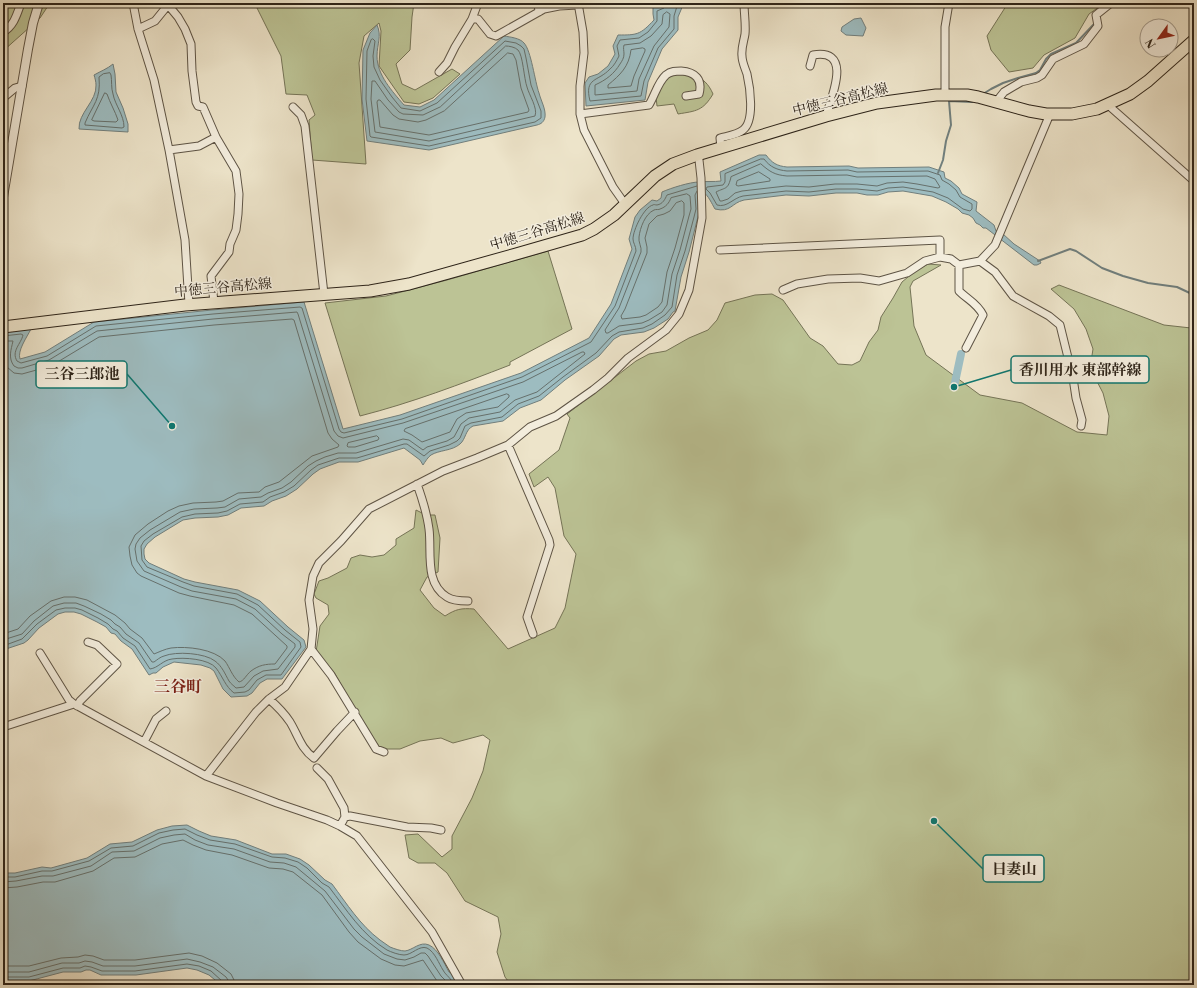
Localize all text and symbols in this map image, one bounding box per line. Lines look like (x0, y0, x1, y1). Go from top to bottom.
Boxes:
north arrow (1139, 18, 1179, 58)
text: N (1143, 35, 1160, 50)
street label: 中徳三谷高松線 (791, 79, 890, 121)
street label: 中徳三谷高松線 (488, 209, 587, 255)
street label: 中徳三谷高松線 (173, 275, 273, 301)
callout: 香川用水 東部幹線 (1011, 356, 1149, 383)
callout: 三谷三郎池 (36, 361, 127, 388)
text: 香川用水 東部幹線 (1019, 361, 1141, 380)
text: 三谷三郎池 (44, 365, 120, 384)
district label: 三谷町 (154, 677, 202, 697)
callout: 日妻山 (983, 855, 1044, 882)
text: 日妻山 (991, 860, 1037, 879)

